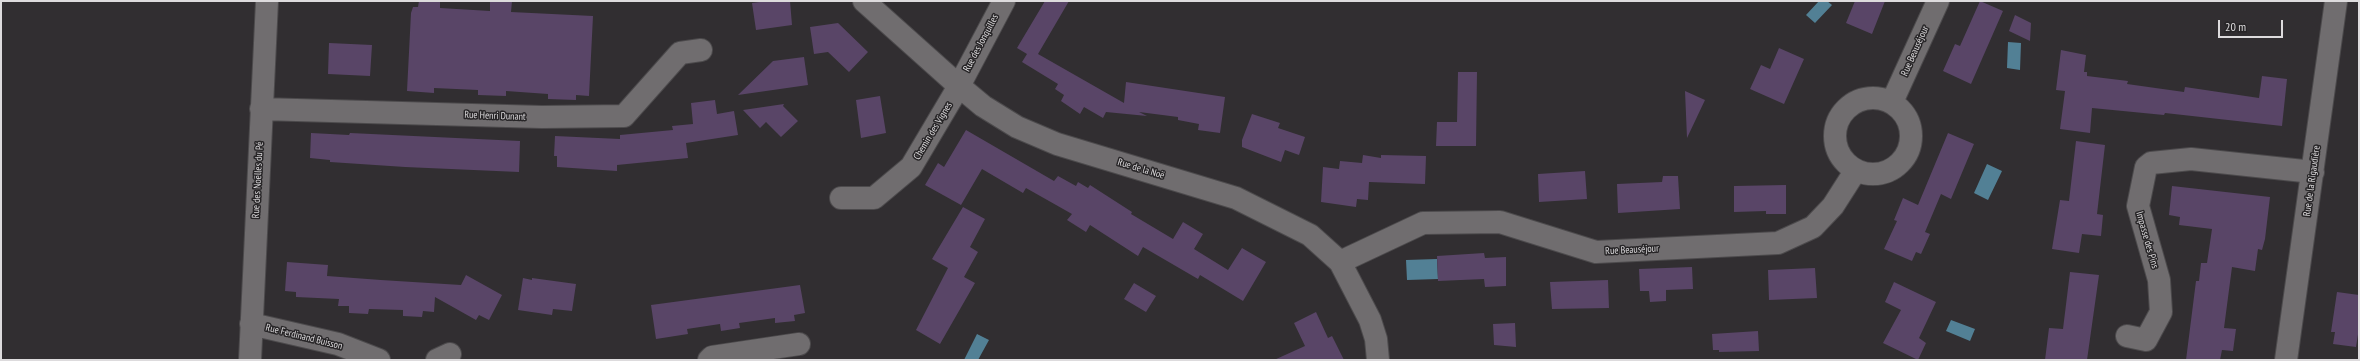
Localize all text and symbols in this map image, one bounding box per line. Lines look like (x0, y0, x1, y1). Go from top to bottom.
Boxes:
street label: Rue des Jonquilles (961, 12, 1001, 74)
scale bar (2220, 12, 2285, 38)
text: 20 m (2225, 19, 2246, 34)
street label: Rue Beauséjour (1899, 24, 1931, 78)
street label: Chemin des Vignes (911, 100, 955, 162)
street label: Rue Henri Dunant (464, 109, 526, 123)
street label: Rue des Noëlles du Pé (250, 141, 266, 219)
street label: Rue de la Rigaudière (2301, 145, 2323, 217)
street label: Rue de la Noë (1116, 156, 1166, 182)
street label: Impasse des Pins (2133, 210, 2161, 270)
street label: Rue Beauséjour (1605, 243, 1659, 257)
street label: Rue Ferdinand Buisson (264, 322, 344, 352)

